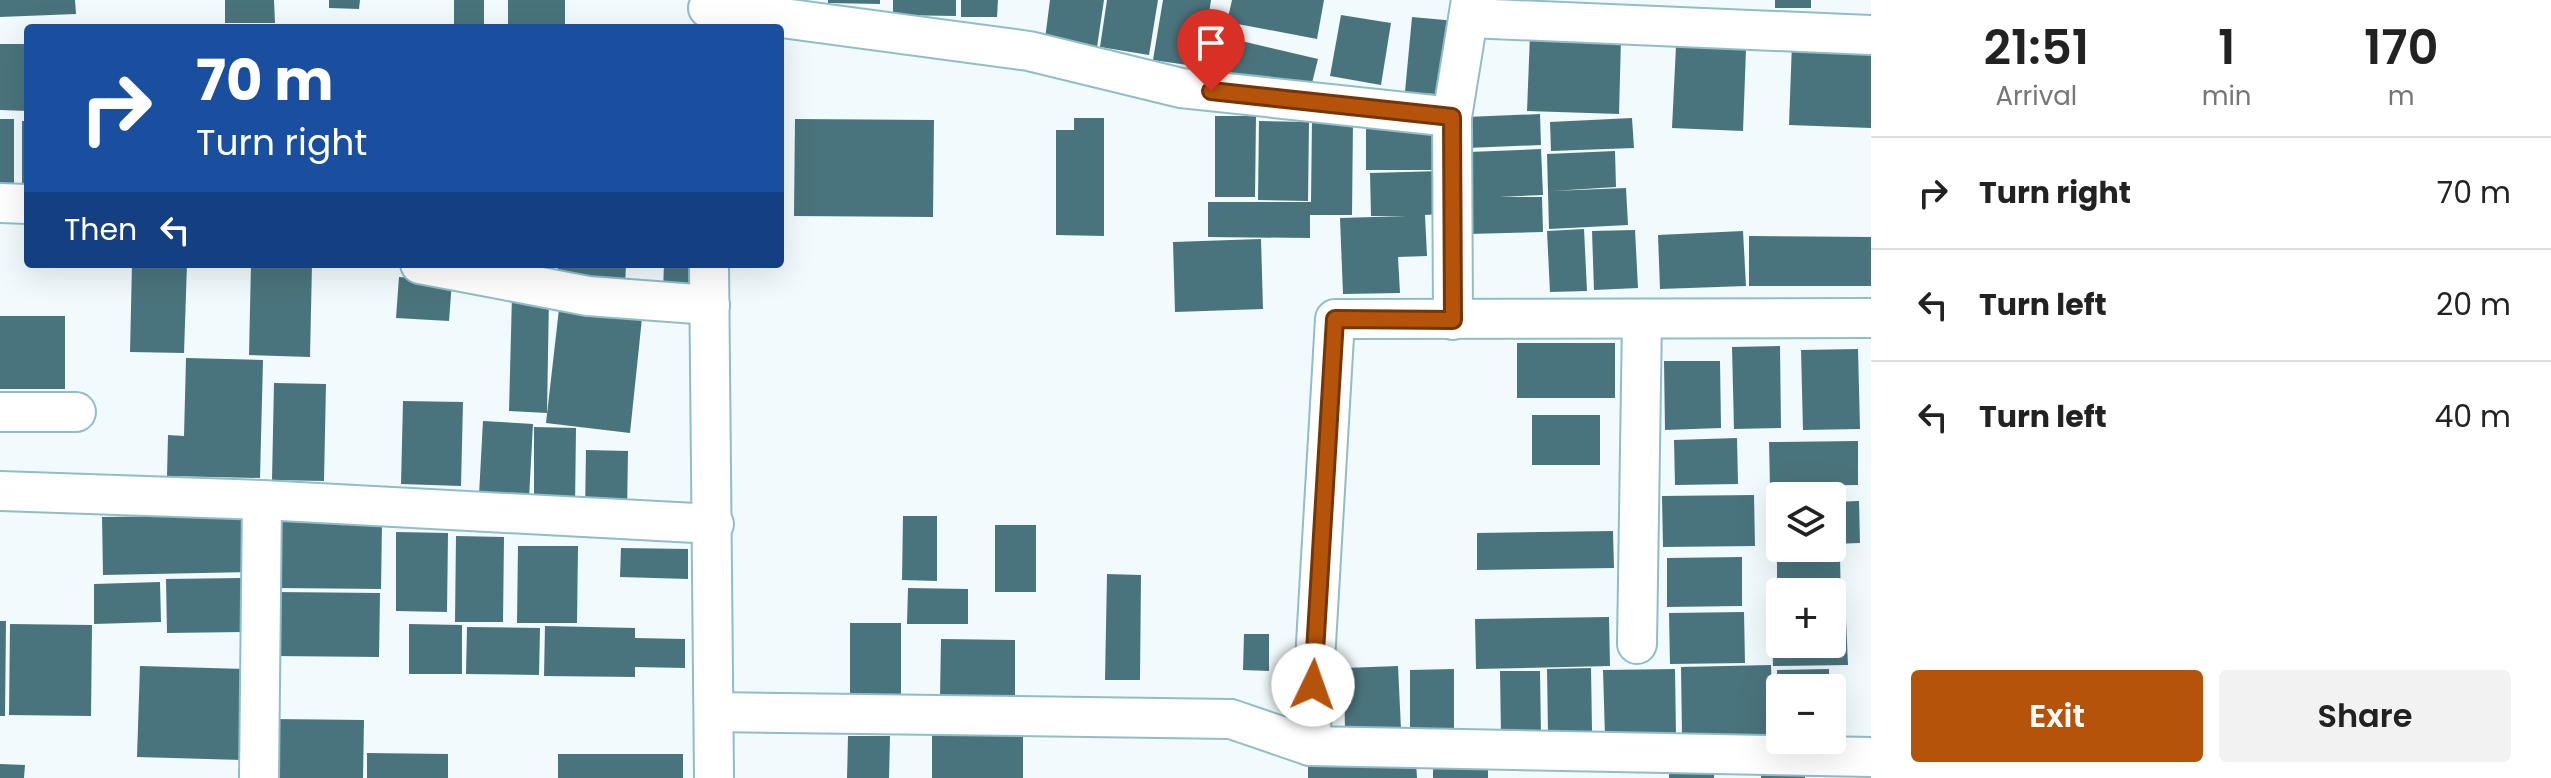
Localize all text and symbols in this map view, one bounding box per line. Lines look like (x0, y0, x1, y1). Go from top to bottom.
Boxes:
pin (1177, 9, 1245, 91)
text: 21:51 (1983, 14, 2089, 81)
text: 1 (2218, 14, 2235, 81)
text: 170 (2364, 14, 2439, 81)
icon: arrive (1189, 21, 1233, 65)
text: 70 m (196, 41, 334, 120)
icon: right (64, 56, 168, 160)
text: Arrival (1995, 78, 2077, 114)
text: min (2202, 78, 2251, 114)
text: m (2388, 78, 2415, 114)
text: Turn right (196, 117, 367, 168)
icon: right (1911, 171, 1955, 215)
text: Turn right (1979, 171, 2131, 214)
text: 70 m (2437, 171, 2511, 214)
text: Then (64, 208, 137, 251)
icon: left (153, 208, 197, 252)
icon: left (1911, 283, 1955, 327)
text: Turn left (1979, 283, 2107, 326)
text: 20 m (2436, 283, 2511, 326)
icon: left (1911, 395, 1955, 439)
text: Turn left (1979, 395, 2107, 438)
text: 40 m (2434, 395, 2511, 438)
map controls (1766, 482, 1846, 754)
button: layers (1766, 482, 1846, 562)
button: + (1766, 578, 1846, 658)
position arrow (1271, 643, 1355, 727)
button: Exit (1911, 670, 2203, 762)
button: Share (2219, 670, 2511, 762)
button: − (1766, 674, 1846, 754)

